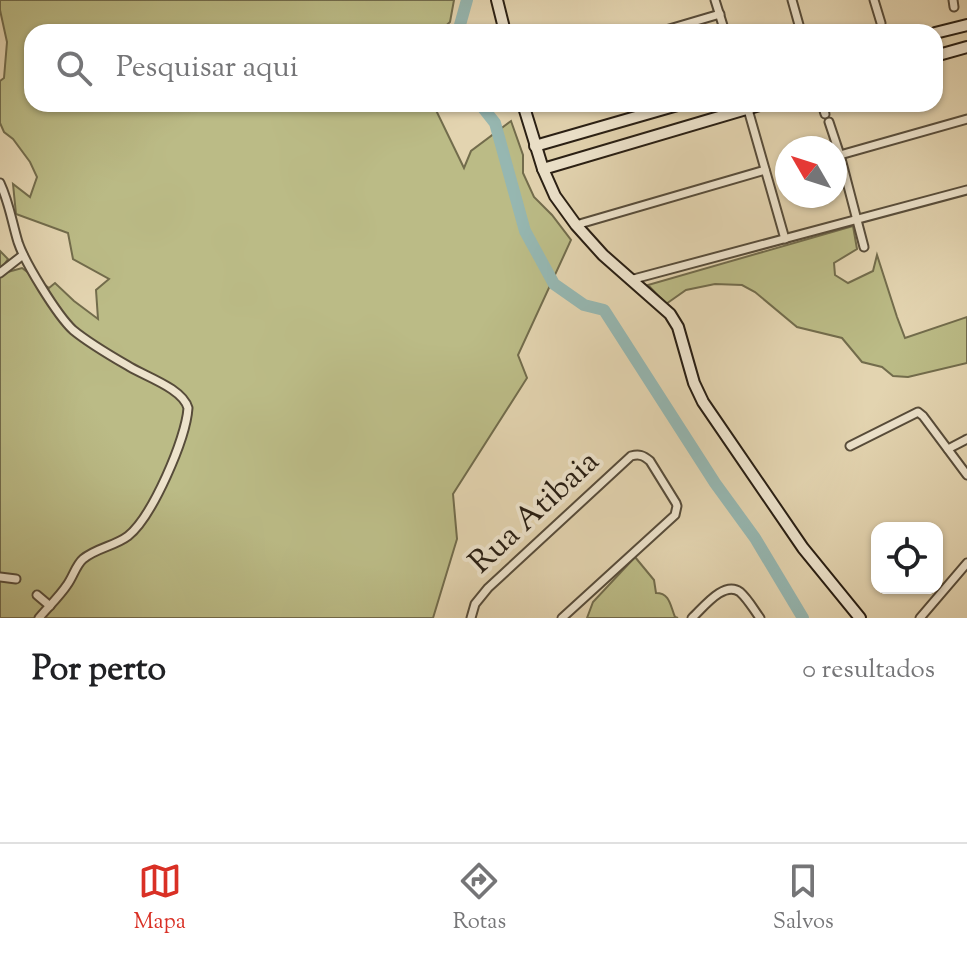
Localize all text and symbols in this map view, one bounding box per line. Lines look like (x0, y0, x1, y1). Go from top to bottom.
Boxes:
search box (24, 24, 943, 112)
icon: search (52, 46, 96, 90)
text: Pesquisar aqui (116, 47, 298, 90)
north arrow (775, 136, 847, 208)
street label: Rua Atibaia (460, 440, 611, 586)
map controls (871, 522, 943, 594)
button: locate (871, 522, 943, 594)
text: Por perto (32, 646, 166, 695)
text: 0 resultados (802, 652, 935, 689)
tab: Mapa (133, 859, 186, 939)
tab: Rotas (453, 859, 506, 939)
tab: Salvos (773, 859, 834, 939)

